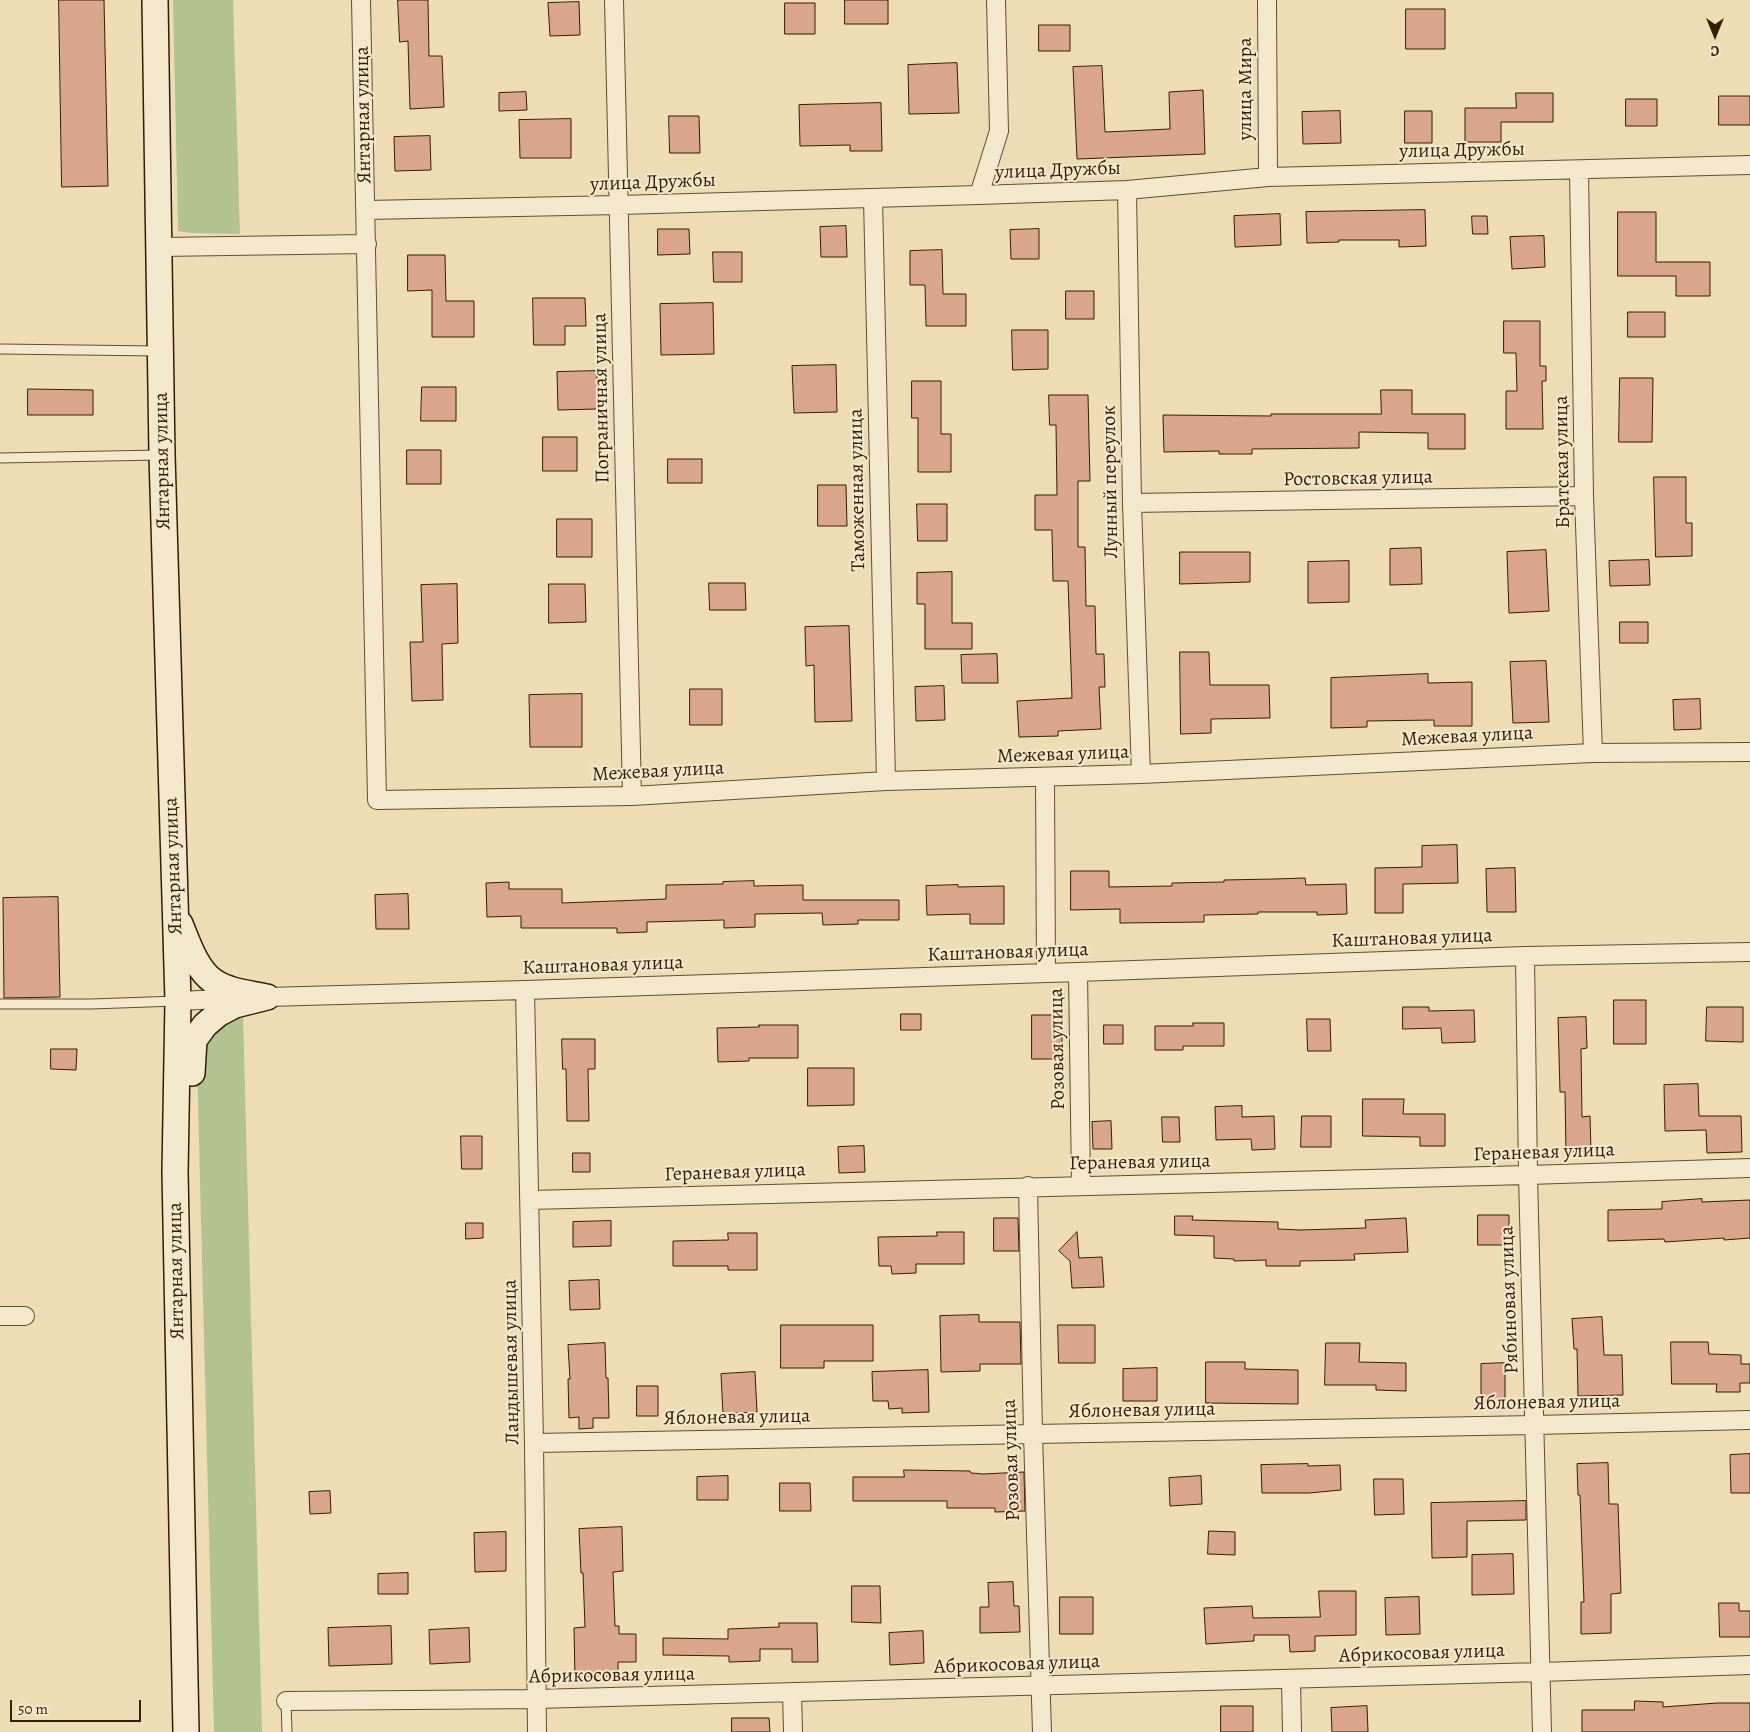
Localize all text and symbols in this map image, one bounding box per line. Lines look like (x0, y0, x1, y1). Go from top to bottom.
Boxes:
north arrow (1690, 10, 1740, 60)
street label: улица Мира (1234, 37, 1258, 141)
text: С (1711, 41, 1719, 60)
street label: Янтарная улица (351, 46, 377, 184)
street label: улица Дружбы (1399, 138, 1525, 164)
street label: улица Дружбы (995, 157, 1121, 185)
street label: улица Дружбы (590, 169, 716, 197)
street label: Пограничная улица (589, 313, 615, 483)
street label: Янтарная улица (150, 392, 176, 530)
street label: Братская улица (1550, 395, 1576, 529)
street label: Лунный переулок (1098, 405, 1124, 559)
street label: Таможенная улица (845, 408, 871, 572)
street label: Ростовская улица (1283, 466, 1433, 492)
street label: Межевая улица (1400, 722, 1534, 752)
street label: Межевая улица (996, 741, 1130, 769)
street label: Межевая улица (591, 757, 725, 787)
street label: Янтарная улица (160, 797, 188, 935)
street label: Каштановая улица (1331, 924, 1493, 954)
street label: Каштановая улица (927, 938, 1089, 968)
street label: Каштановая улица (522, 951, 684, 981)
street label: Розовая улица (1045, 988, 1071, 1110)
street label: Гераневая улица (1473, 1139, 1615, 1167)
street label: Гераневая улица (1069, 1150, 1211, 1176)
street label: Гераневая улица (664, 1159, 806, 1187)
street label: Янтарная улица (164, 1202, 190, 1340)
street label: Рябиновая улица (1495, 1226, 1525, 1374)
street label: Ландышевая улица (499, 1279, 525, 1445)
street label: Яблоневая улица (1473, 1390, 1621, 1416)
street label: Розовая улица (998, 1398, 1026, 1522)
street label: Яблоневая улица (1068, 1398, 1216, 1424)
street label: Яблоневая улица (663, 1405, 811, 1431)
street label: Абрикосовая улица (1339, 1639, 1505, 1669)
street label: Абрикосовая улица (934, 1650, 1100, 1680)
street label: Абрикосовая улица (529, 1663, 695, 1689)
scale bar (12, 1690, 144, 1722)
text: 50 m (18, 1699, 48, 1719)

